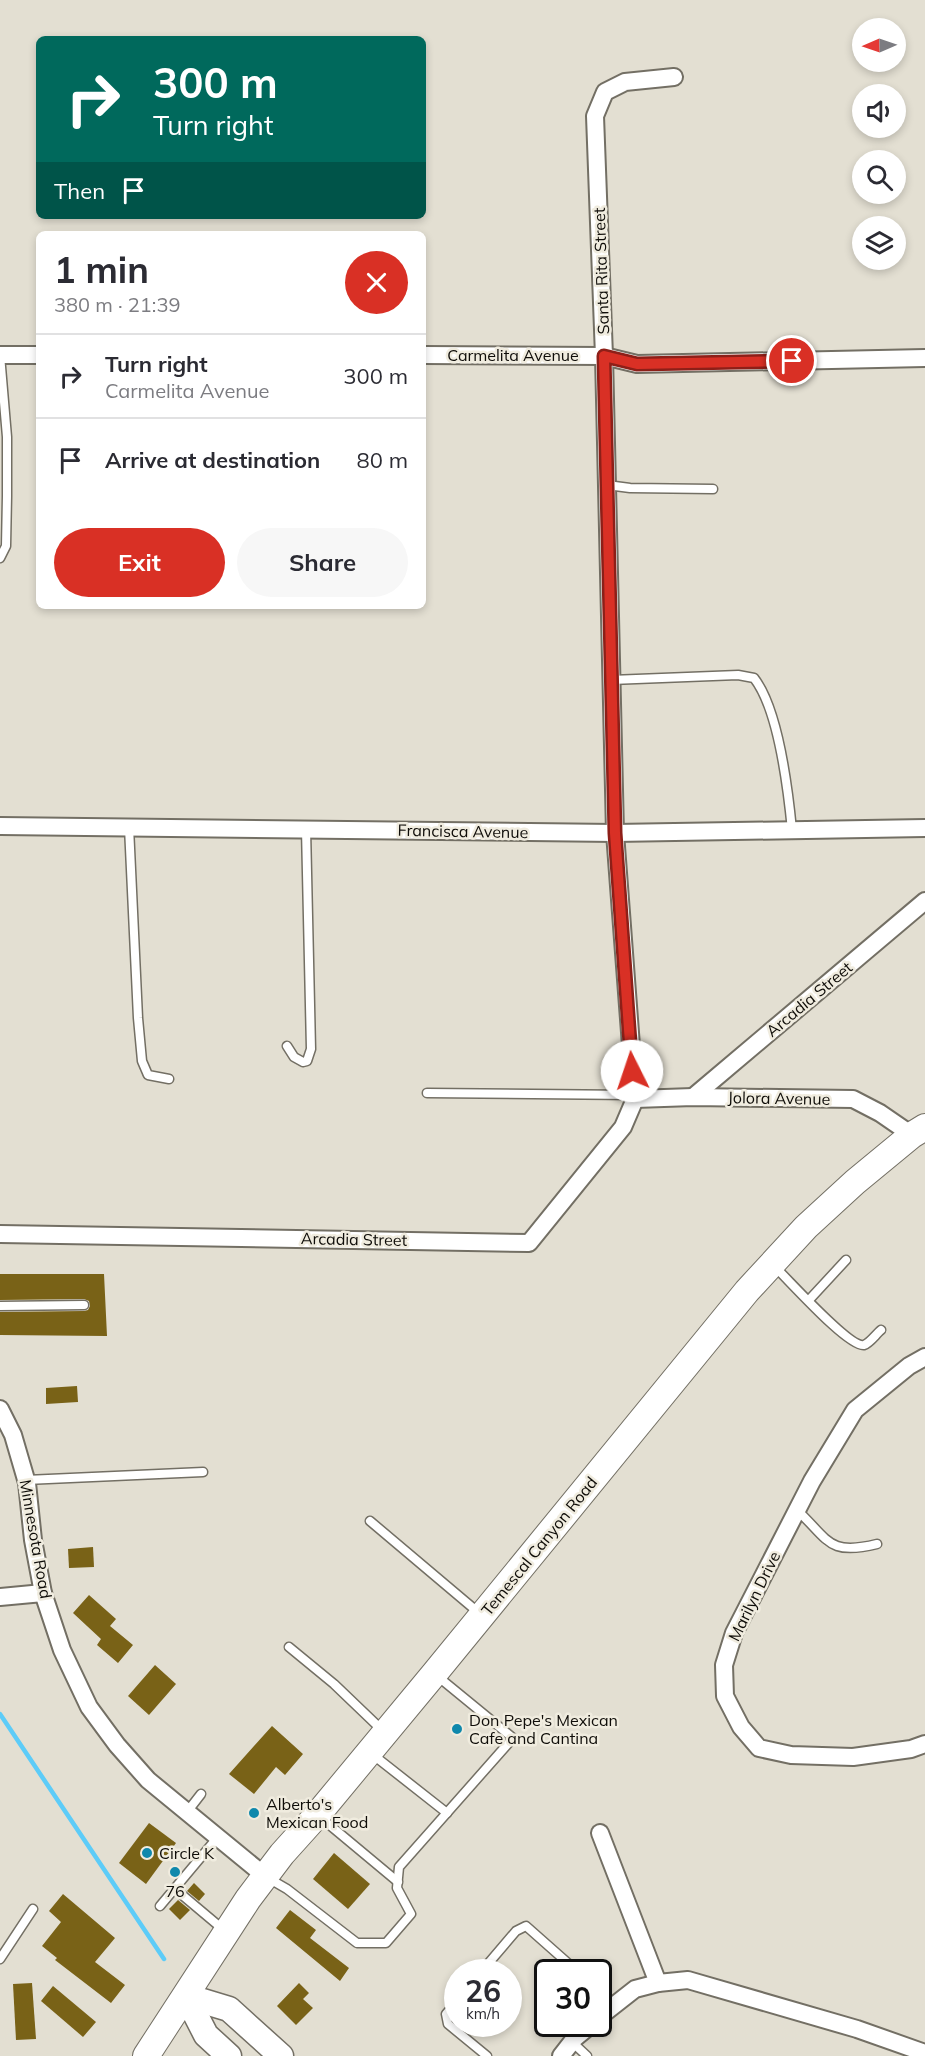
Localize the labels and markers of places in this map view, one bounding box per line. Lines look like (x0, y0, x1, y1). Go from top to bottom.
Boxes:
pin (766, 335, 817, 386)
place label: Don Pepe's Mexican Cafe and Cantina (469, 1710, 618, 1748)
marker: Don Pepe's Mexican Cafe and Cantina (450, 1722, 464, 1736)
place label: Alberto's Mexican Food (266, 1794, 368, 1832)
marker: Alberto's Mexican Food (247, 1806, 261, 1820)
place label: Circle K (159, 1843, 215, 1863)
marker: Circle K (140, 1846, 154, 1860)
marker: 76 (168, 1865, 182, 1879)
place label: 76 (165, 1881, 185, 1901)

